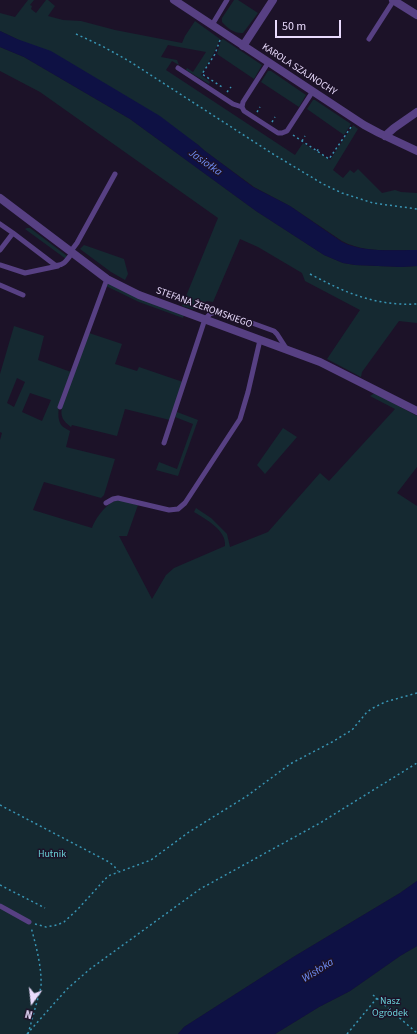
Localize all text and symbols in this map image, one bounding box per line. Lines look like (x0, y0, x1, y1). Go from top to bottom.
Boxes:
scale bar (277, 12, 343, 38)
text: 50 m (282, 18, 306, 35)
street label: KAROLA SZAJNOCHY (259, 41, 339, 99)
water label: Jasiołka (186, 147, 224, 179)
street label: STEFANA ŻEROMSKIEGO (154, 285, 254, 331)
park label: Hutnik (38, 849, 66, 861)
water label: Wisłoka (300, 956, 336, 986)
north arrow (12, 982, 52, 1022)
park label: Nasz Ogródek (372, 996, 408, 1020)
text: N (23, 1006, 34, 1022)

